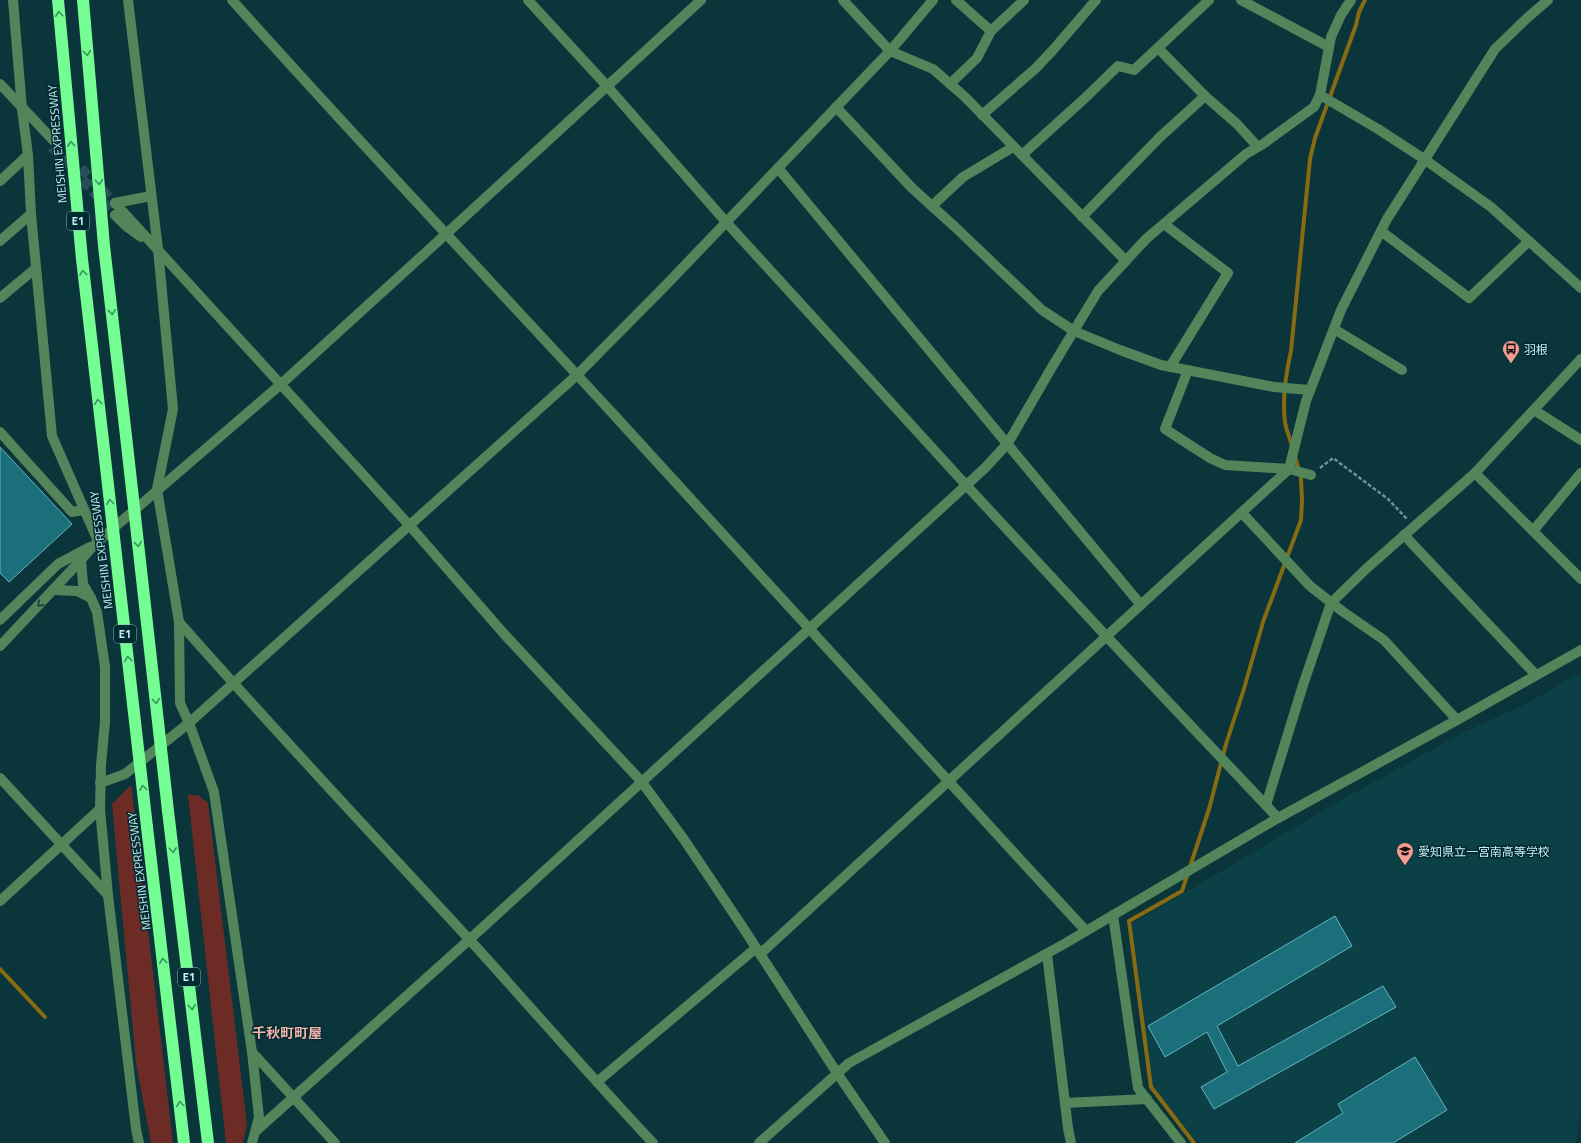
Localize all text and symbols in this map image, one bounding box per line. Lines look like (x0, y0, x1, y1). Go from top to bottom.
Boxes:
one-way arrow (55, 11, 64, 17)
one-way arrow (83, 50, 92, 56)
street label: MEISHIN EXPRESSWAY (42, 83, 72, 204)
one-way arrow (67, 141, 76, 147)
one-way arrow (94, 179, 103, 185)
road number: E1 (67, 212, 89, 230)
one-way arrow (79, 270, 88, 276)
one-way arrow (107, 309, 116, 315)
bus stop icon: 羽根 (1501, 339, 1521, 364)
place label: 羽根 (1524, 340, 1548, 359)
one-way arrow (94, 399, 103, 405)
street label: MEISHIN EXPRESSWAY (84, 489, 118, 610)
one-way arrow (106, 499, 115, 505)
one-way arrow (133, 541, 142, 547)
one-way arrow (38, 599, 45, 607)
road number: E1 (114, 625, 136, 643)
one-way arrow (124, 656, 133, 662)
one-way arrow (151, 698, 160, 704)
one-way arrow (139, 785, 148, 791)
street label: MEISHIN EXPRESSWAY (122, 810, 156, 931)
school or university icon: 愛知県立一宮南高等学校 (1395, 841, 1415, 866)
place label: 愛知県立一宮南高等学校 (1418, 842, 1550, 861)
one-way arrow (168, 847, 177, 853)
one-way arrow (159, 958, 168, 964)
road number: E1 (178, 968, 200, 986)
one-way arrow (188, 1004, 197, 1010)
district label: 千秋町町屋 (252, 1022, 322, 1043)
one-way arrow (175, 1101, 184, 1107)

